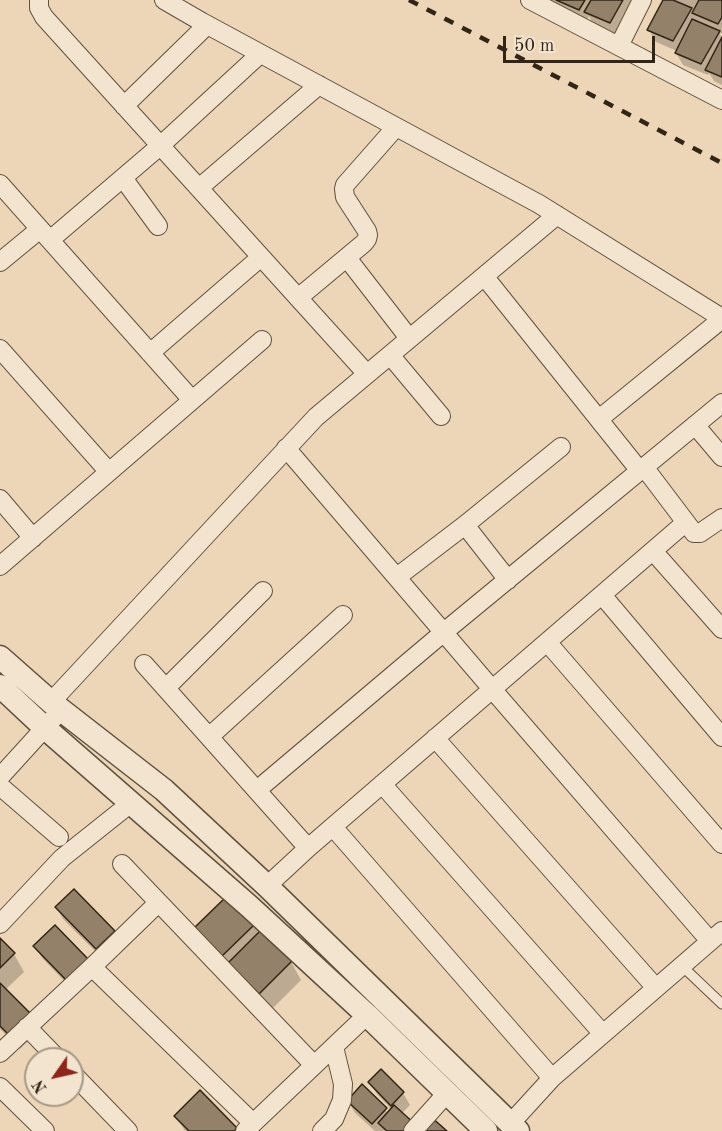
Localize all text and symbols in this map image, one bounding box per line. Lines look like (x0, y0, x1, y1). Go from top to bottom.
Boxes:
scale bar (506, 24, 658, 62)
text: 50 m (514, 37, 554, 55)
north arrow (24, 1047, 84, 1107)
text: N (31, 1076, 51, 1095)

